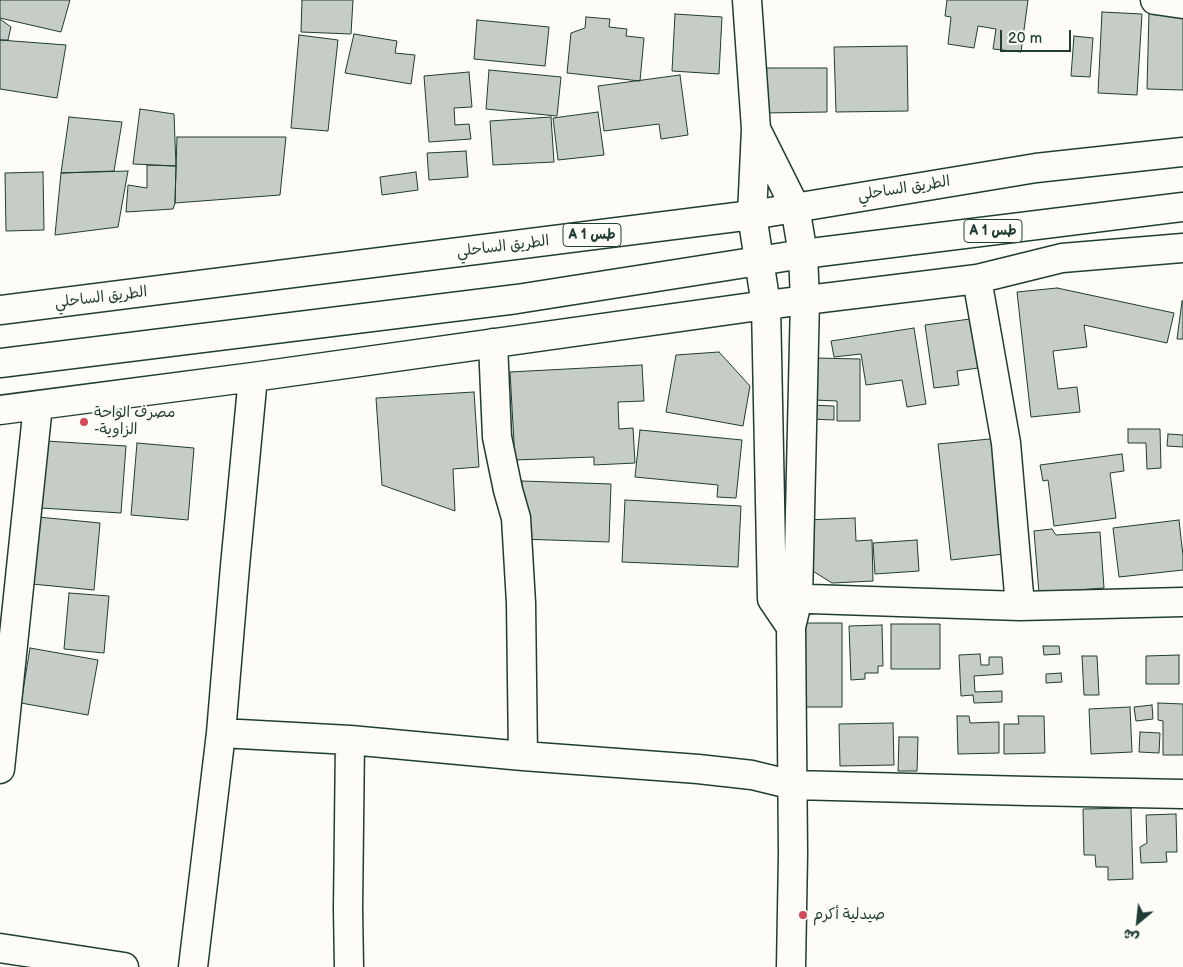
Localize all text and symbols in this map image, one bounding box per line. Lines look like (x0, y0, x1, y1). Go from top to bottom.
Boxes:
scale bar (1003, 20, 1074, 52)
text: 20 m (1008, 29, 1042, 48)
street label: الطريق الساحلي (857, 173, 951, 205)
road number: A 1 طس (964, 220, 1022, 242)
road number: A 1 طس (563, 224, 621, 246)
street label: الطريق الساحلي (456, 232, 550, 262)
street label: الطريق الساحلي (54, 283, 148, 313)
place label: مصرف الواحة -الزاوية (94, 404, 176, 439)
marker: مصرف الواحة -الزاوية (78, 416, 90, 428)
north arrow (1113, 897, 1163, 947)
place label: صيدلية أكرم (813, 906, 885, 924)
marker: صيدلية أكرم (797, 909, 809, 921)
text: ش (1120, 925, 1142, 947)

